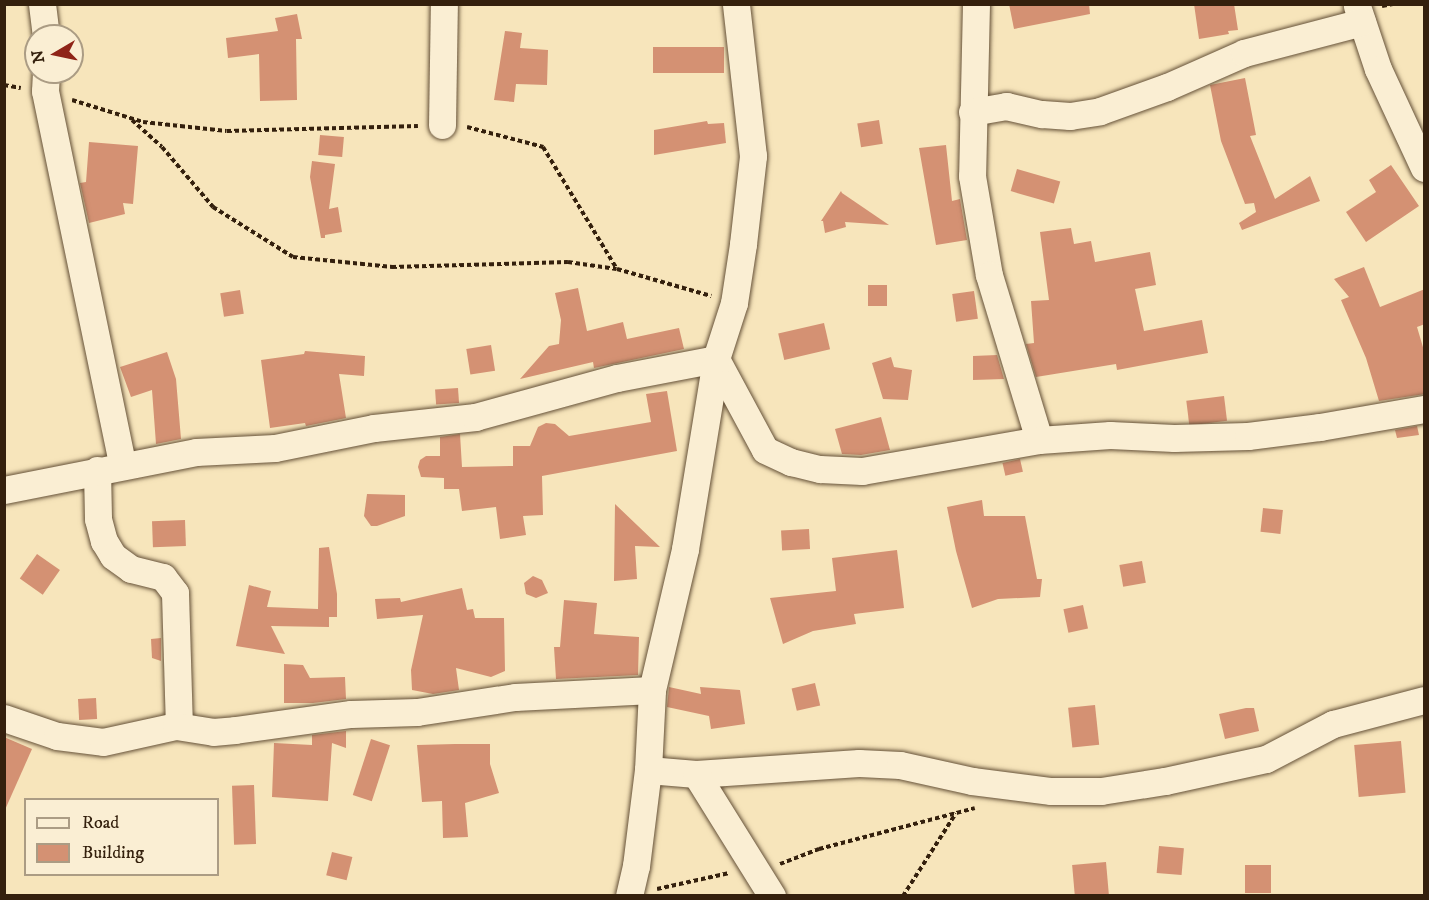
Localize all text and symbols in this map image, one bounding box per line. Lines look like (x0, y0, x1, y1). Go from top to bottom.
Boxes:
north arrow (24, 24, 84, 84)
text: N (27, 48, 49, 65)
legend (24, 798, 219, 876)
text: Road (82, 812, 119, 834)
text: Building (82, 842, 144, 864)

